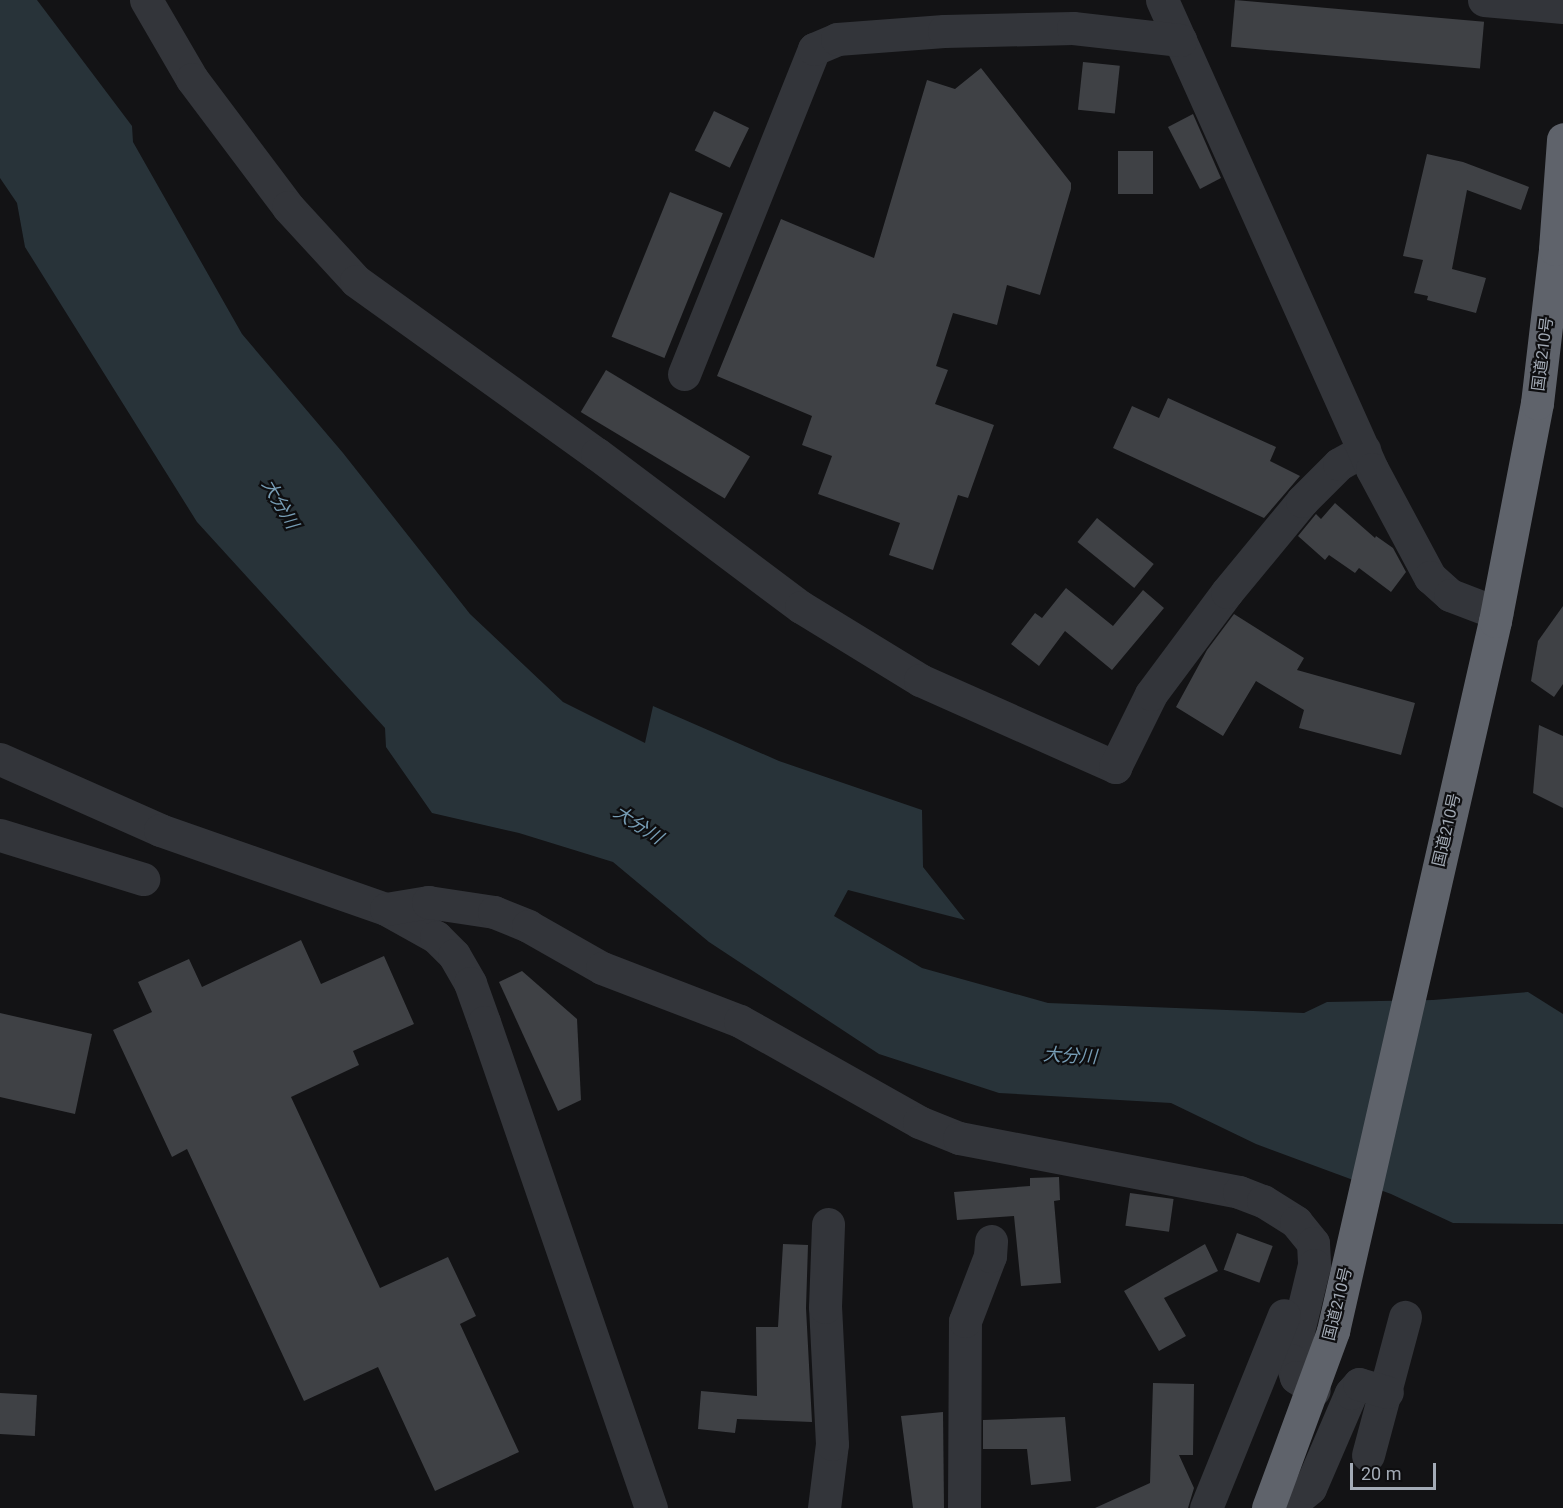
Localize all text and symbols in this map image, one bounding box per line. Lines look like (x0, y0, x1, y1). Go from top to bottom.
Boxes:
street label: 国道210号 (1529, 316, 1557, 392)
water label: 大分川 (257, 475, 303, 533)
street label: 国道210号 (1429, 791, 1465, 869)
water label: 大分川 (609, 801, 667, 849)
water label: 大分川 (1042, 1044, 1098, 1068)
street label: 国道210号 (1320, 1265, 1356, 1343)
scale bar (1353, 1451, 1438, 1489)
text: 20 m (1361, 1463, 1401, 1484)

